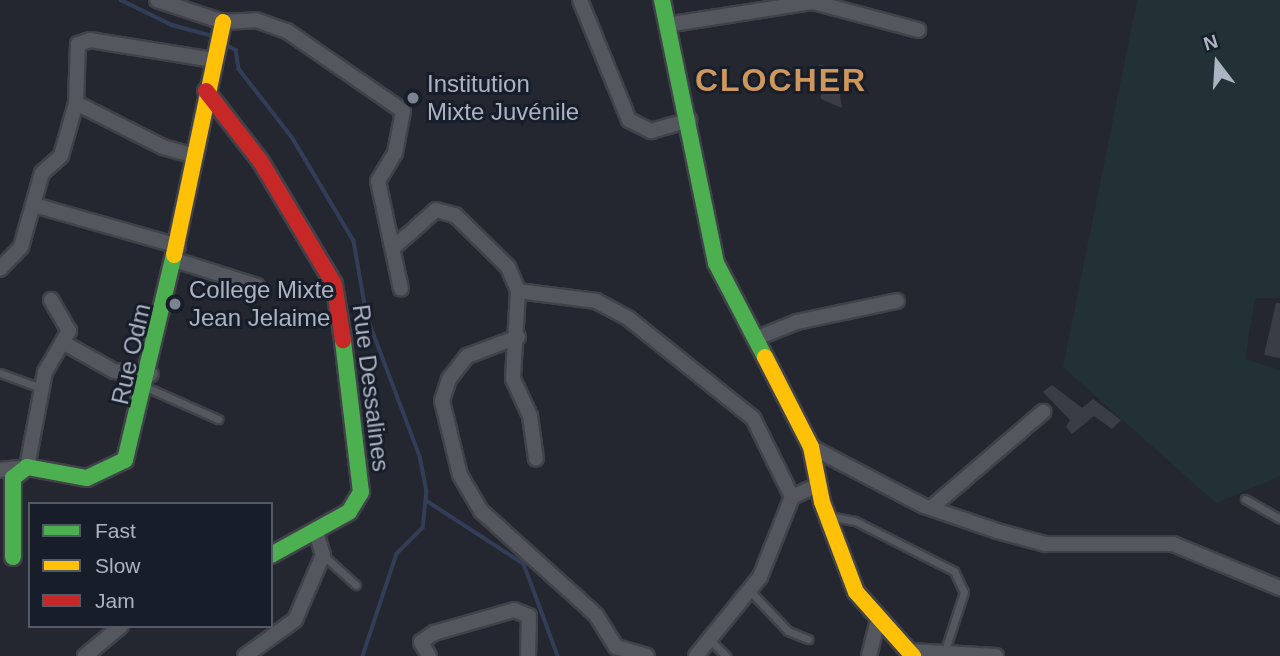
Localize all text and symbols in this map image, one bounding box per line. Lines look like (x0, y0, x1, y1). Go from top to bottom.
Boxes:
north arrow (1182, 28, 1252, 98)
text: N (1201, 30, 1220, 54)
district label: CLOCHER (696, 61, 866, 99)
place label: Institution Mixte Juvénile (427, 70, 579, 126)
marker: Institution Mixte Juvénile (405, 90, 421, 106)
place label: College Mixte Jean Jelaime (189, 276, 334, 332)
marker: College Mixte Jean Jelaime (167, 296, 183, 312)
street label: Rue Odm (105, 301, 157, 407)
street label: Rue Dessalines (346, 303, 396, 473)
legend (28, 502, 273, 628)
text: Fast (95, 519, 136, 542)
text: Slow (95, 554, 141, 577)
text: Jam (95, 589, 135, 612)

